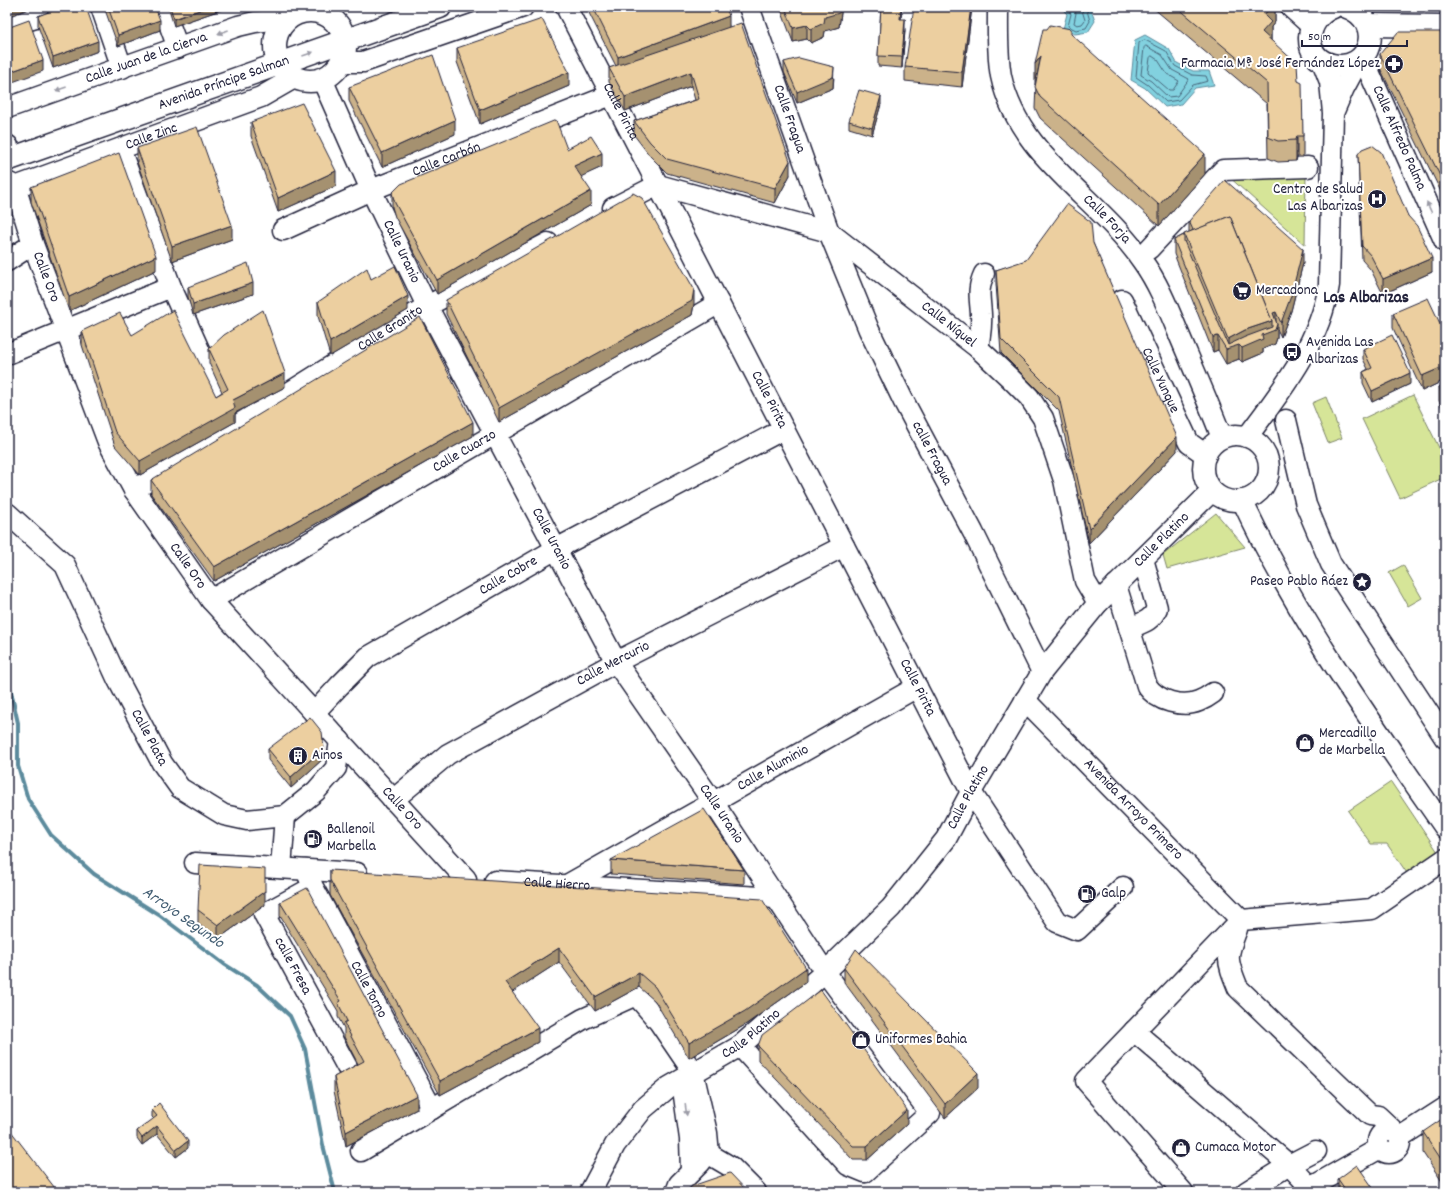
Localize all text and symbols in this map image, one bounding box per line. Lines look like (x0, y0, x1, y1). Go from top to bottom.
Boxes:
scale bar (1302, 22, 1407, 48)
street label: Calle Juan de la Cierva (83, 26, 211, 90)
one-way arrow (217, 29, 229, 35)
text: 50 m (1308, 29, 1331, 46)
street label: Avenida Príncipe Salman (155, 50, 292, 117)
one-way arrow (302, 51, 314, 57)
place label: Farmacia Mª José Fernández López (1181, 53, 1380, 75)
pharmacy icon: Farmacia Mª José Fernández López (1383, 53, 1405, 75)
street label: Calle Pirita (596, 79, 645, 145)
street label: Calle Fragua (767, 82, 811, 157)
street label: Calle Alfredo Palma (1366, 82, 1432, 195)
one-way arrow (55, 86, 67, 92)
street label: Calle Zinc (122, 117, 181, 157)
street label: Calle Carbón (409, 137, 484, 184)
place label: Centro de Salud Las Albarizas (1273, 179, 1363, 218)
hospital icon: Centro de Salud Las Albarizas (1366, 188, 1388, 210)
street label: Calle Forja (1077, 190, 1137, 250)
one-way arrow (1426, 201, 1432, 212)
street label: Calle Uranio (376, 216, 426, 287)
street label: Calle Oro (26, 249, 65, 306)
supermarket icon: Mercadona (1231, 280, 1253, 302)
place label: Mercadona (1256, 280, 1319, 302)
district label: Las Albarizas (1323, 287, 1409, 311)
street label: Calle Níquel (916, 296, 981, 354)
street label: Calle Granito (354, 300, 428, 358)
place label: Avenida Las Albarizas (1306, 332, 1374, 371)
bus stop icon: Avenida Las Albarizas (1281, 341, 1303, 363)
street label: Calle Yunque (1135, 344, 1185, 417)
street label: Calle Pirita (745, 367, 793, 433)
street label: calle Fragua (905, 418, 958, 490)
street label: Calle Cuarzo (429, 424, 501, 479)
street label: Calle Uranio (525, 504, 577, 574)
street label: Calle Platino (1129, 507, 1195, 573)
street label: Calle Oro (163, 538, 212, 594)
street label: Calle Cobre (475, 550, 542, 602)
place label: Paseo Pablo Ráez (1250, 571, 1348, 593)
place icon: Paseo Pablo Ráez (1351, 571, 1373, 593)
street label: Calle Mercurio (573, 635, 654, 692)
street label: Calle Pirita (893, 655, 942, 721)
street label: Calle Plata (125, 705, 173, 771)
place label: Mercadillo de Marbella (1319, 723, 1386, 762)
shop icon: Mercadillo de Marbella (1294, 732, 1316, 754)
street label: Calle Aluminio (733, 739, 814, 797)
building icon: Ainos (287, 745, 309, 767)
place label: Ainos (312, 745, 343, 767)
street label: Avenida Arroyo Primero (1078, 754, 1188, 866)
street label: Calle Platino (942, 761, 996, 834)
street label: Calle Uranio (693, 780, 749, 849)
street label: Calle Oro (376, 782, 428, 836)
place label: Ballenoil Marbella (327, 819, 377, 858)
fuel station icon: Ballenoil Marbella (302, 828, 324, 850)
street label: Calle Hierro (523, 872, 591, 898)
water label: Arroyo Segundo (137, 881, 229, 955)
fuel station icon: Galp (1076, 883, 1098, 905)
place label: Galp (1101, 883, 1126, 905)
street label: calle Fresa (268, 933, 317, 1000)
street label: Calle Torno (344, 957, 393, 1023)
street label: Calle Platino (718, 1004, 786, 1065)
shop icon: Uniformes Bahia (850, 1029, 872, 1051)
place label: Uniformes Bahia (875, 1029, 968, 1051)
one-way arrow (683, 1104, 689, 1116)
shop icon: Cumaca Motor (1170, 1137, 1192, 1159)
place label: Cumaca Motor (1195, 1137, 1276, 1159)

